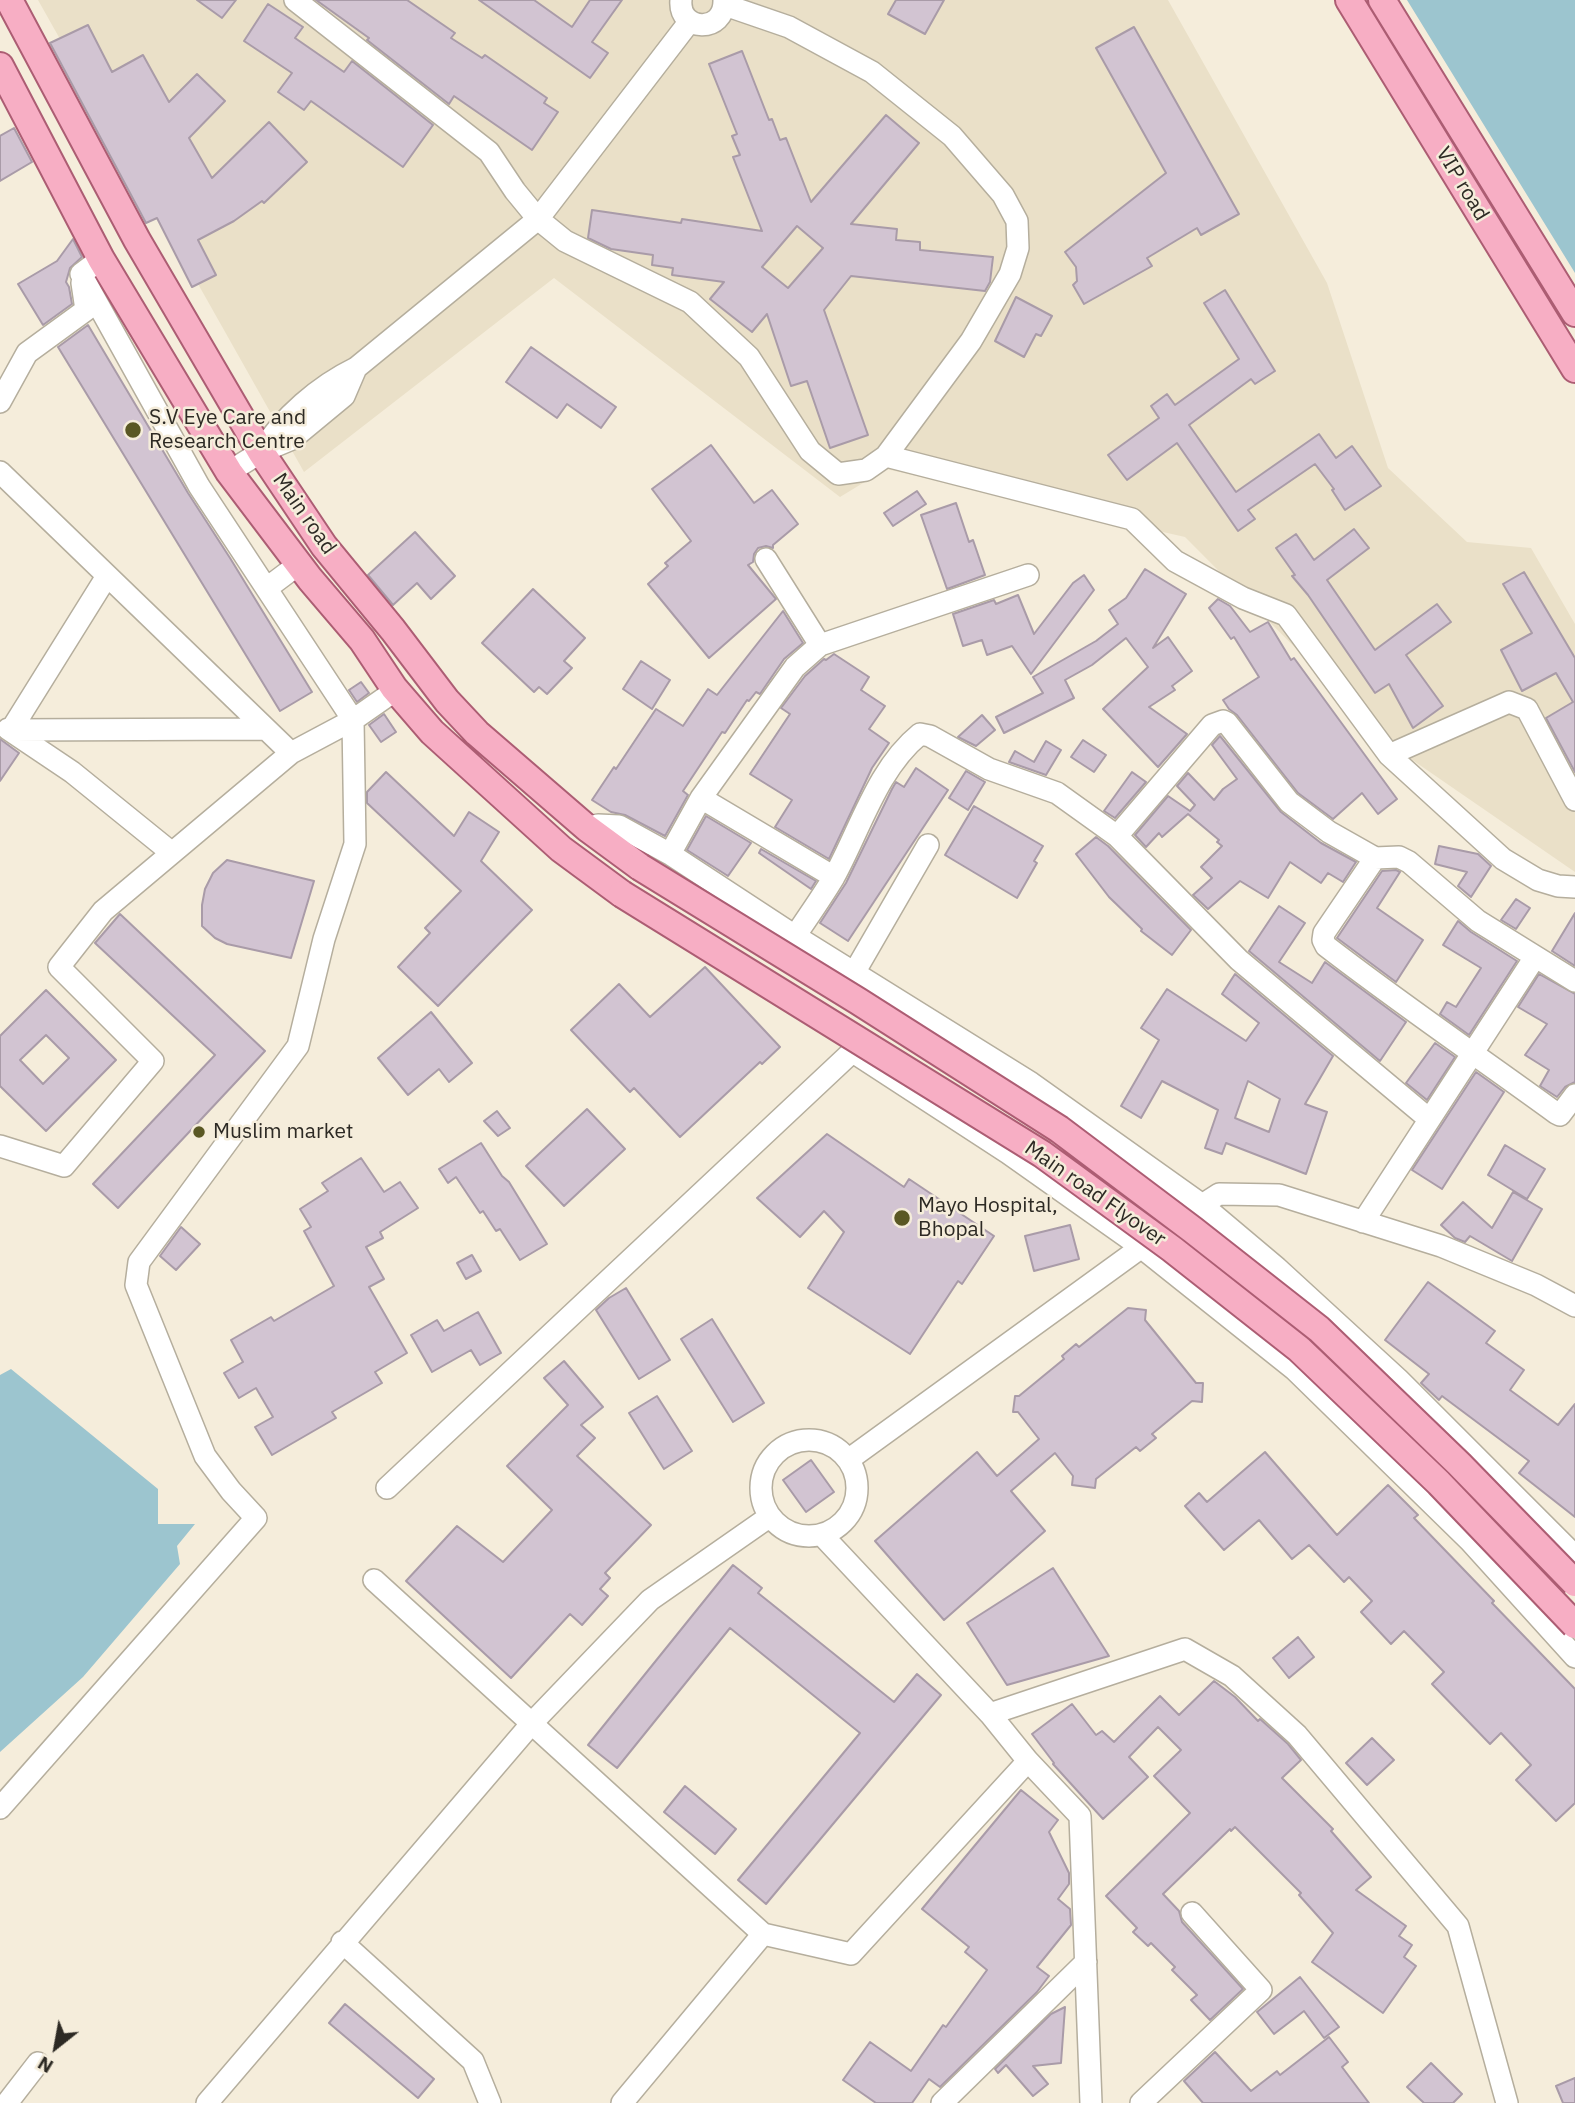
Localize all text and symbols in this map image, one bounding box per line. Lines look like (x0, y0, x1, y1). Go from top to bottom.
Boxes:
street label: VIP road (1430, 143, 1494, 225)
place label: S.V Eye Care and Research Centre (149, 405, 306, 455)
marker: S.V Eye Care and Research Centre (123, 420, 143, 440)
street label: Main road (267, 469, 341, 559)
place label: Muslim market (213, 1119, 353, 1145)
marker: Muslim market (191, 1124, 207, 1140)
street label: Main road Flyover (1019, 1136, 1171, 1252)
place label: Mayo Hospital, Bhopal (918, 1193, 1058, 1243)
marker: Mayo Hospital, Bhopal (892, 1208, 912, 1228)
north arrow (21, 2012, 91, 2082)
text: N (33, 2051, 57, 2079)

